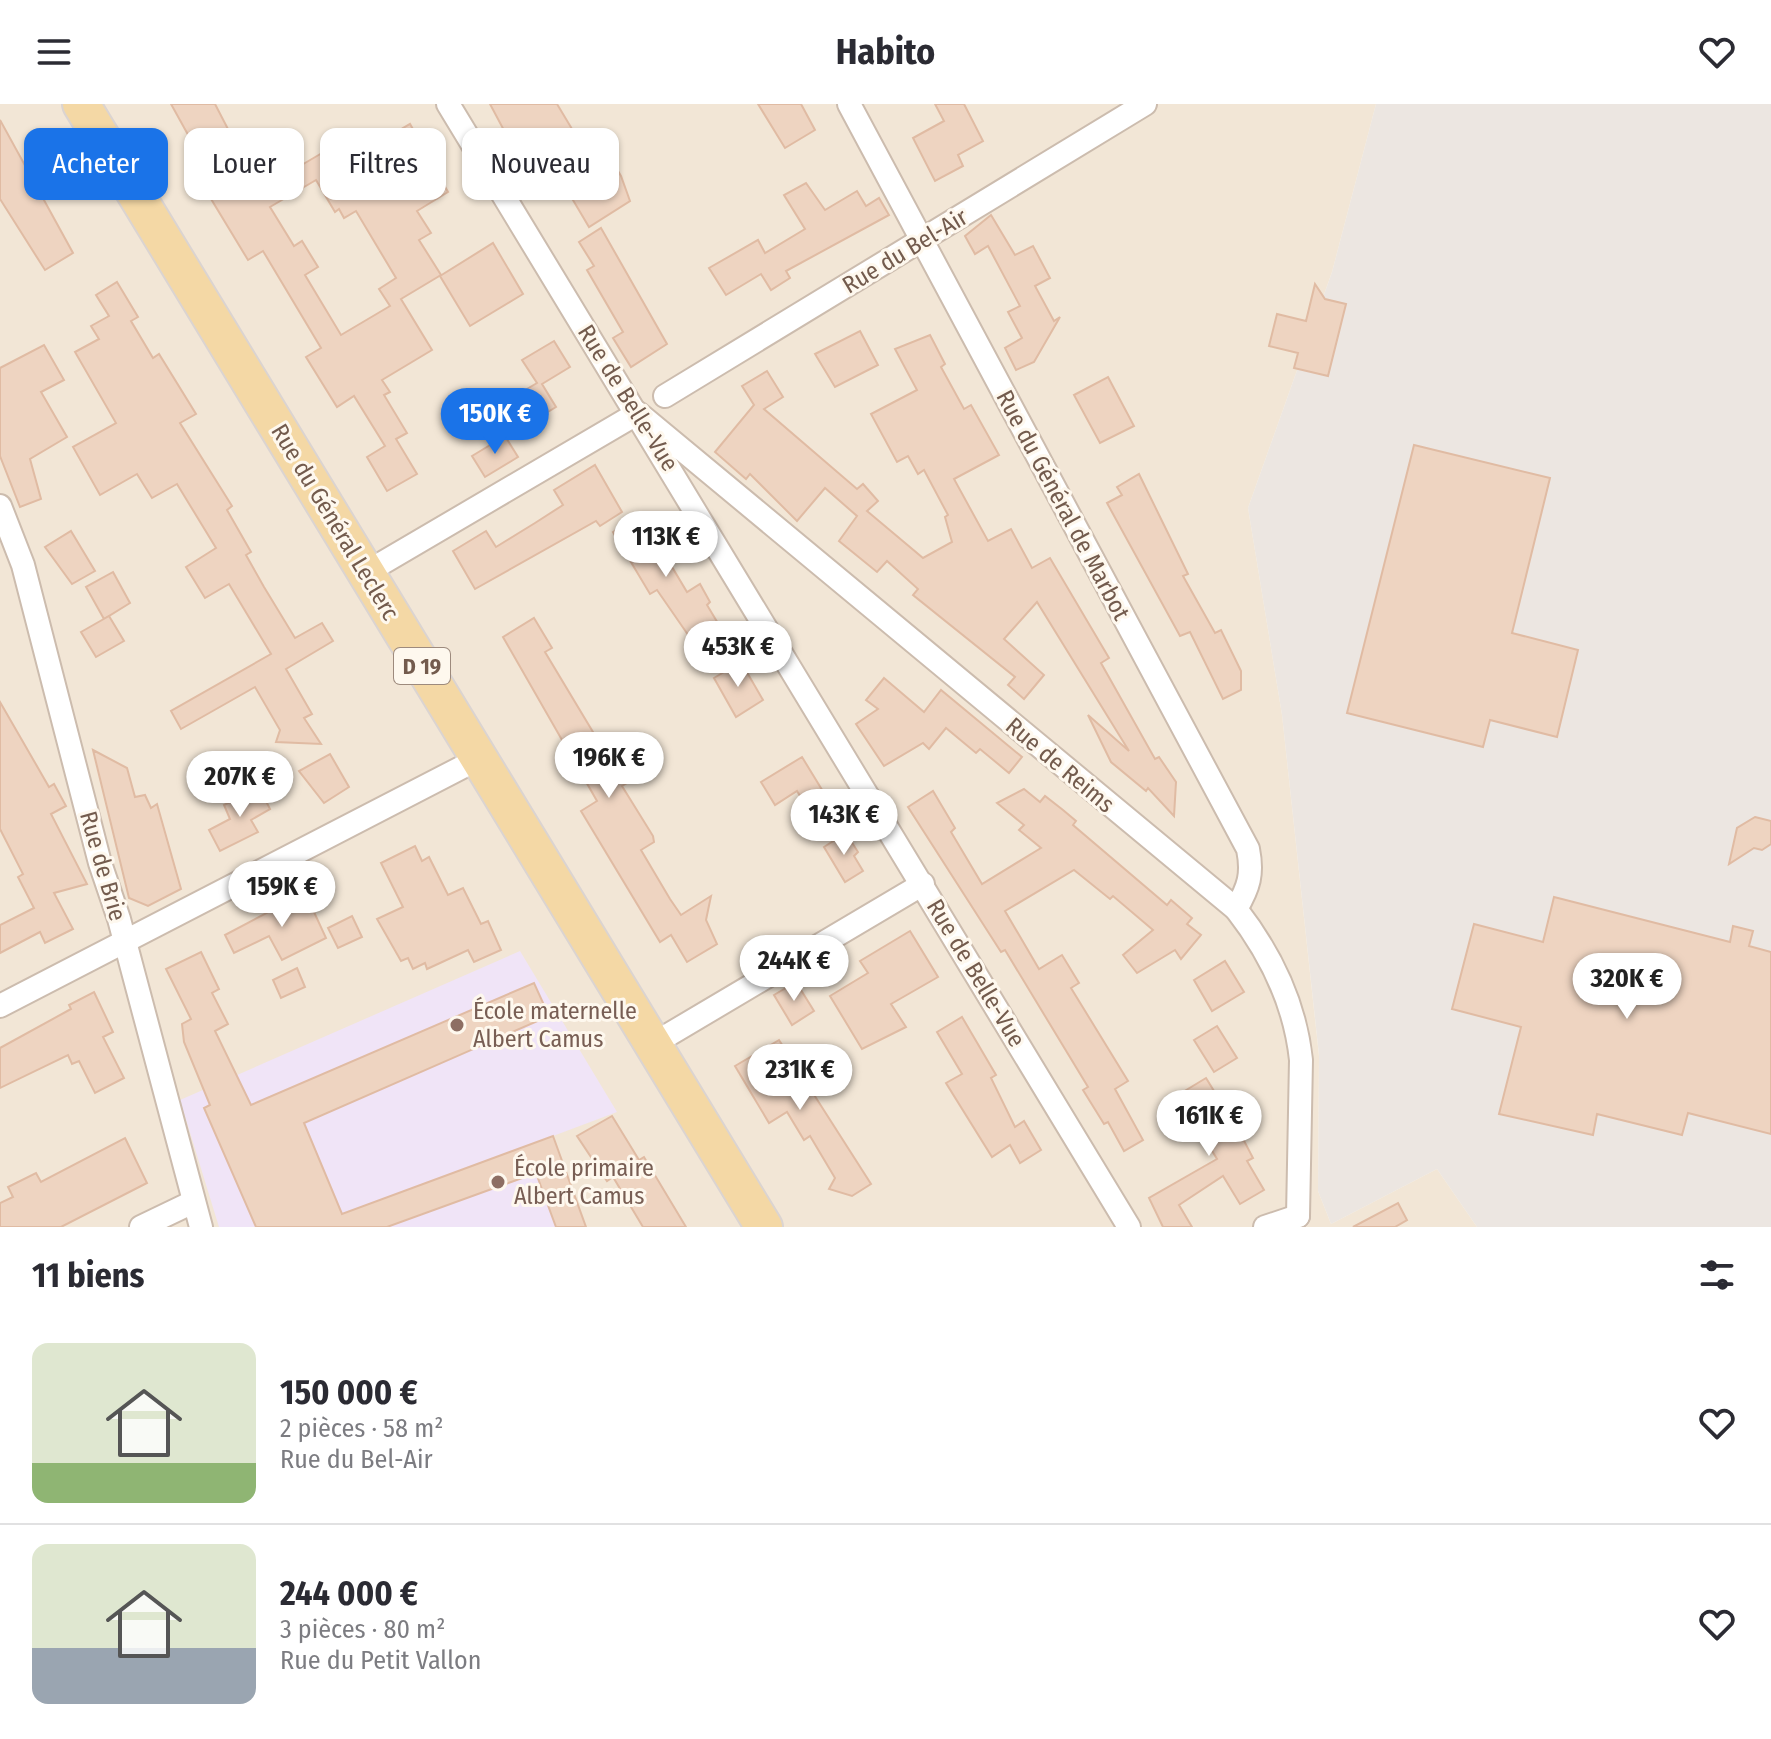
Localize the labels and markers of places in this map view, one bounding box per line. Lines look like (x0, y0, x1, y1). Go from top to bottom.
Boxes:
pin: 150K € (430, 388, 560, 456)
pin: 113K € (601, 511, 731, 579)
pin: 453K € (673, 621, 803, 689)
pin: 196K € (544, 732, 674, 800)
pin: 207K € (175, 751, 305, 819)
pin: 143K € (779, 789, 909, 857)
pin: 159K € (217, 861, 347, 929)
pin: 244K € (729, 935, 859, 1003)
pin: 320K € (1562, 953, 1692, 1021)
place label: École maternelle Albert Camus (473, 996, 637, 1053)
marker: École maternelle Albert Camus (448, 1016, 466, 1034)
pin: 231K € (735, 1044, 865, 1112)
pin: 161K € (1144, 1090, 1274, 1158)
place label: École primaire Albert Camus (514, 1153, 654, 1210)
marker: École primaire Albert Camus (489, 1173, 507, 1191)

